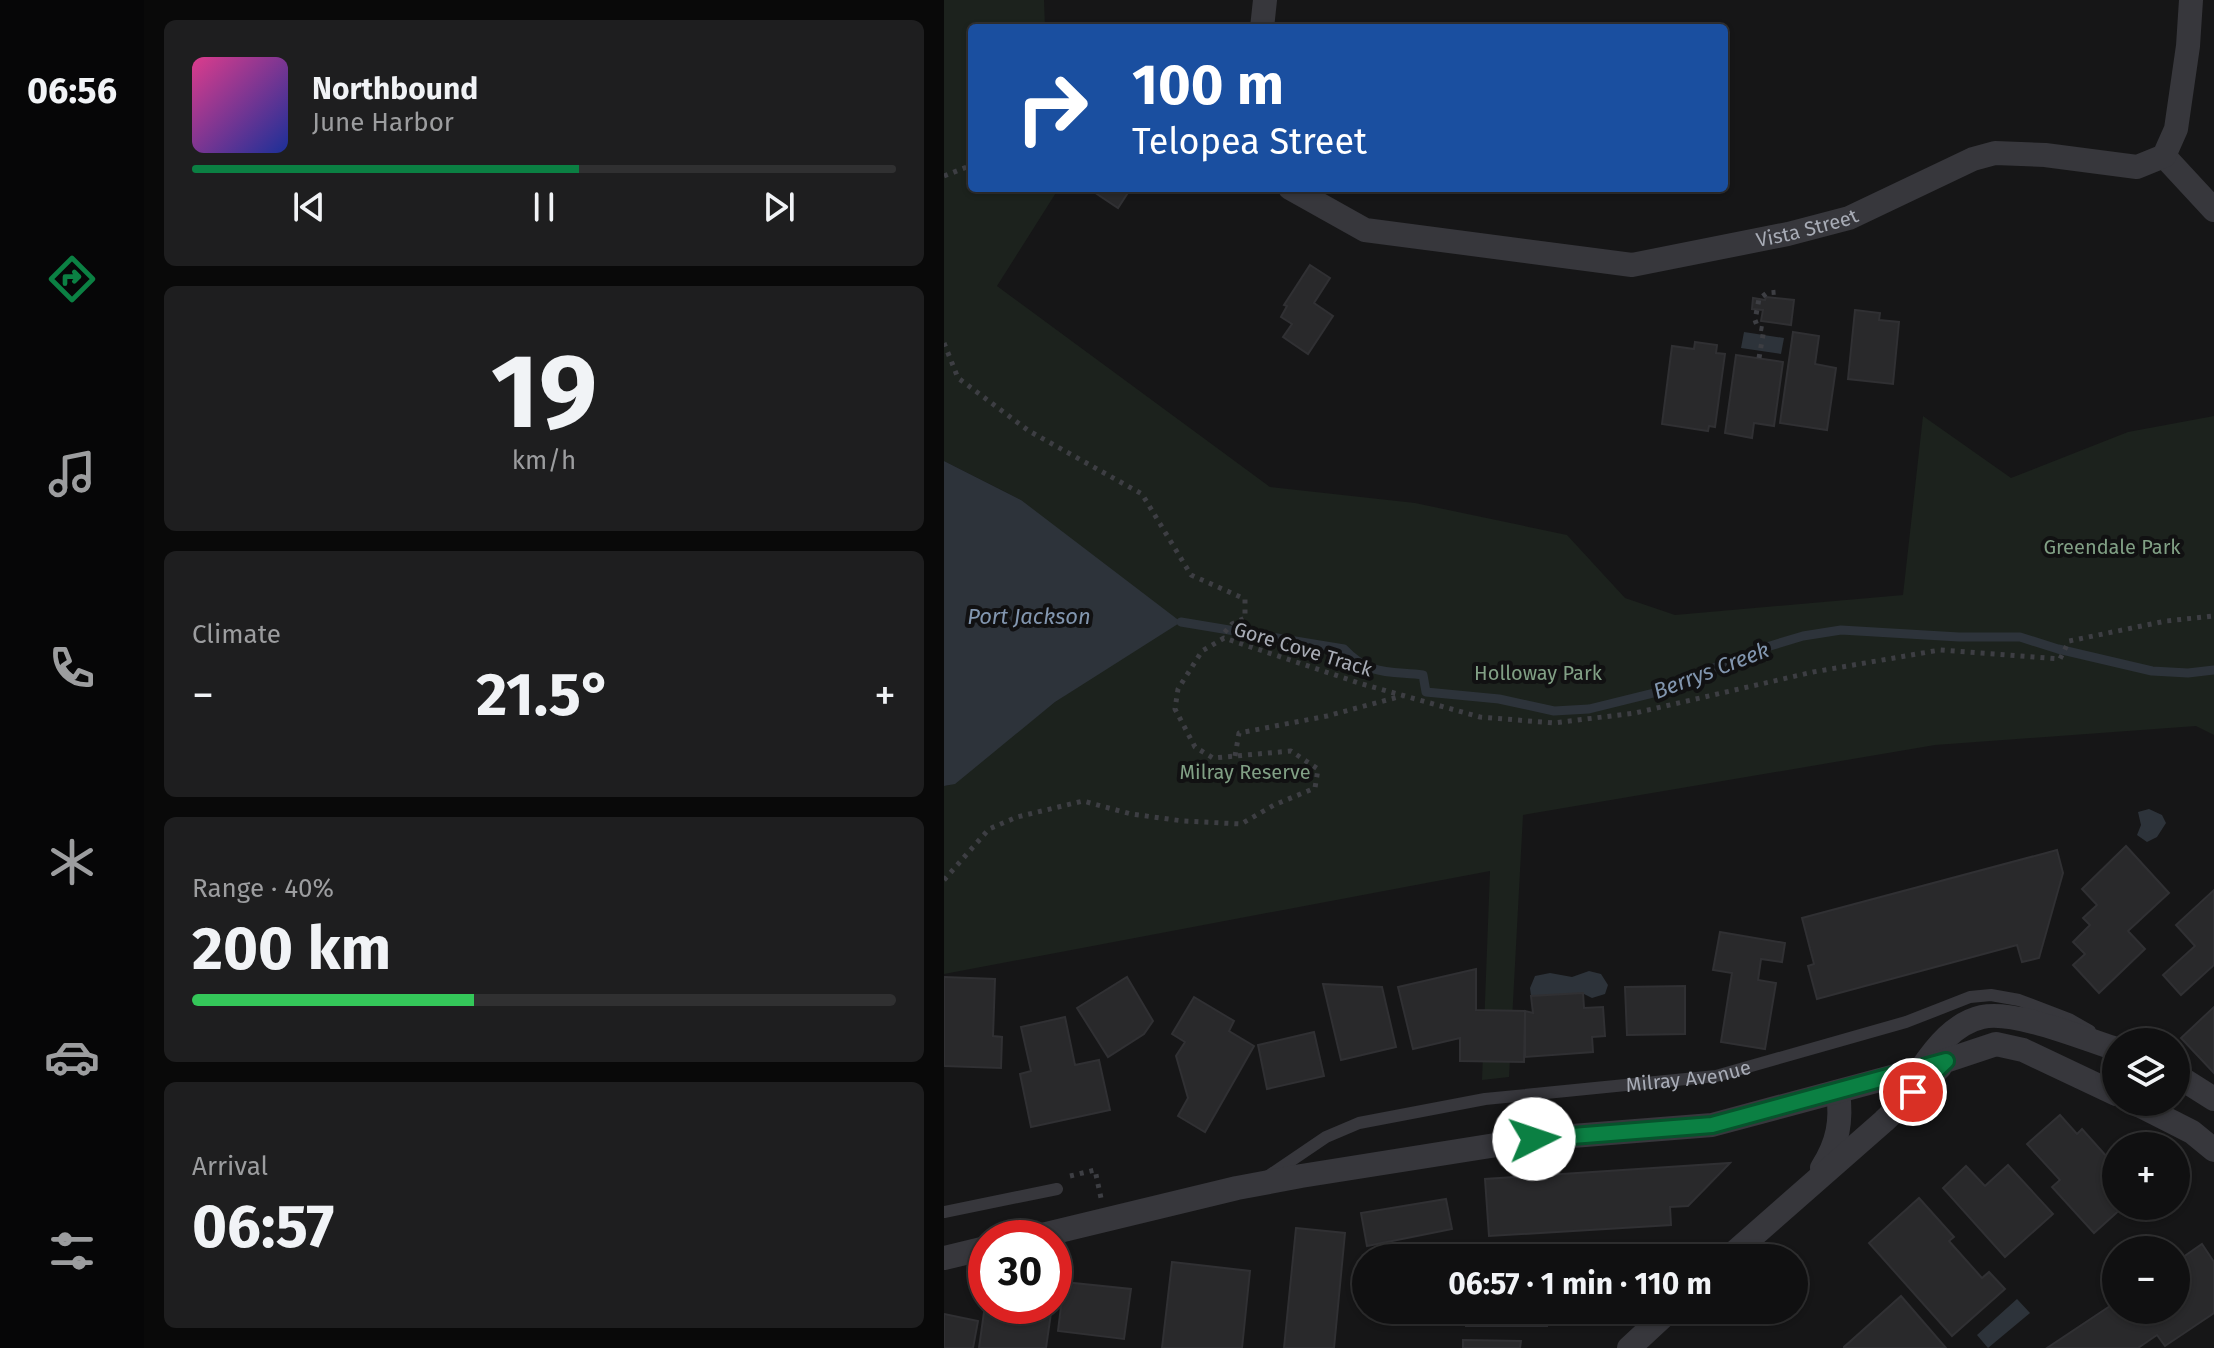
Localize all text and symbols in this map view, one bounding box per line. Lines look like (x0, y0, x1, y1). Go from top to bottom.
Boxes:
text: 100 m (1132, 52, 1284, 119)
icon: right (1000, 56, 1104, 160)
text: 06:56 (27, 69, 117, 113)
text: Northbound (312, 71, 478, 107)
text: June Harbor (312, 107, 454, 138)
text: Telopea Street (1132, 120, 1367, 164)
icon: previous (287, 185, 331, 229)
icon: pause (522, 185, 566, 229)
icon: next (757, 185, 801, 229)
street label: Vista Street (1754, 203, 1863, 252)
icon: directions (44, 251, 100, 307)
text: 19 (491, 330, 597, 455)
text: km/h (512, 445, 576, 476)
icon: music (44, 446, 100, 502)
park label: Greendale Park (2043, 535, 2181, 559)
water label: Port Jackson (967, 603, 1091, 630)
street label: Gore Cove Track (1231, 617, 1376, 682)
text: Climate (192, 619, 281, 650)
water label: Berrys Creek (1649, 636, 1773, 705)
icon: phone (44, 640, 100, 696)
text: 21.5° (476, 659, 612, 731)
park label: Holloway Park (1474, 661, 1603, 685)
text: − (192, 669, 214, 722)
text: + (874, 669, 896, 722)
park label: Milray Reserve (1179, 760, 1311, 784)
icon: climate (44, 834, 100, 890)
text: Range · 40% (192, 873, 334, 904)
text: 200 km (192, 913, 391, 985)
map controls (2102, 1028, 2190, 1324)
button: layers (2102, 1028, 2190, 1116)
icon: car (44, 1029, 100, 1085)
street label: Milray Avenue (1625, 1055, 1754, 1097)
pin (1879, 1058, 1947, 1126)
icon: arrive (1891, 1070, 1935, 1114)
position arrow (1492, 1097, 1576, 1181)
button: + (2102, 1132, 2190, 1220)
text: Arrival (192, 1151, 268, 1182)
text: 06:57 (192, 1191, 334, 1263)
speed limit sign: 30 (968, 1220, 1072, 1324)
icon: filters (44, 1223, 100, 1279)
button: − (2102, 1236, 2190, 1324)
text: 06:57 · 1 min · 110 m (1448, 1266, 1712, 1302)

